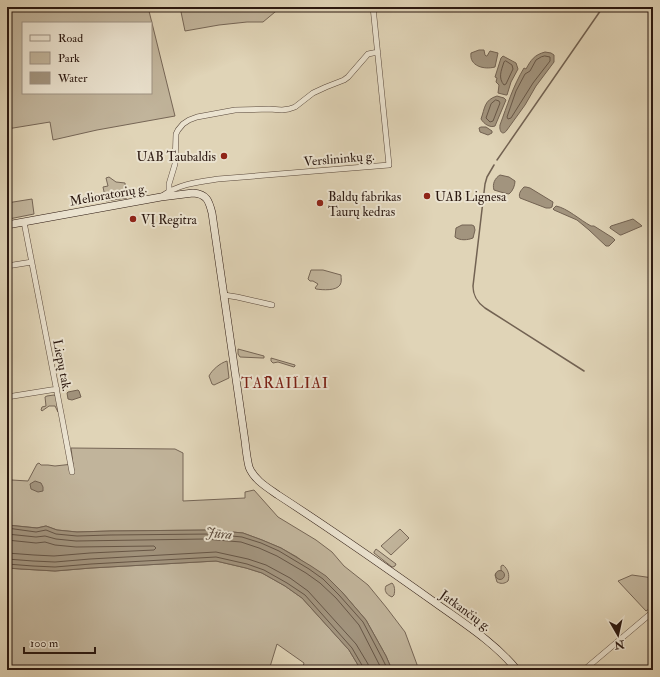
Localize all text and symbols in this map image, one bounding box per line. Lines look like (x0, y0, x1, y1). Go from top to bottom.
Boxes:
legend (22, 22, 152, 94)
text: Road (58, 31, 83, 46)
text: Park (58, 51, 80, 66)
text: Water (57, 71, 88, 86)
street label: Verslininkų g. (303, 148, 375, 170)
place label: UAB Taubaldis (136, 149, 217, 165)
marker: UAB Taubaldis (219, 151, 229, 161)
street label: Melioratorių g. (68, 180, 148, 210)
place label: Baldų fabrikas Taurų kedras (328, 189, 402, 220)
place label: UAB Lignesa (435, 189, 507, 205)
marker: UAB Lignesa (422, 191, 432, 201)
marker: Baldų fabrikas Taurų kedras (315, 198, 325, 208)
place label: VĮ Regitra (141, 212, 198, 228)
marker: VĮ Regitra (128, 214, 138, 224)
street label: Liepų tak. (48, 338, 75, 393)
district label: TARAILIAI (241, 374, 329, 393)
water label: Jūra (205, 524, 233, 543)
street label: Jatkančių g. (436, 586, 494, 635)
north arrow (598, 615, 638, 655)
scale bar (24, 629, 95, 655)
text: 100 m (30, 636, 59, 651)
text: N (612, 637, 626, 652)

